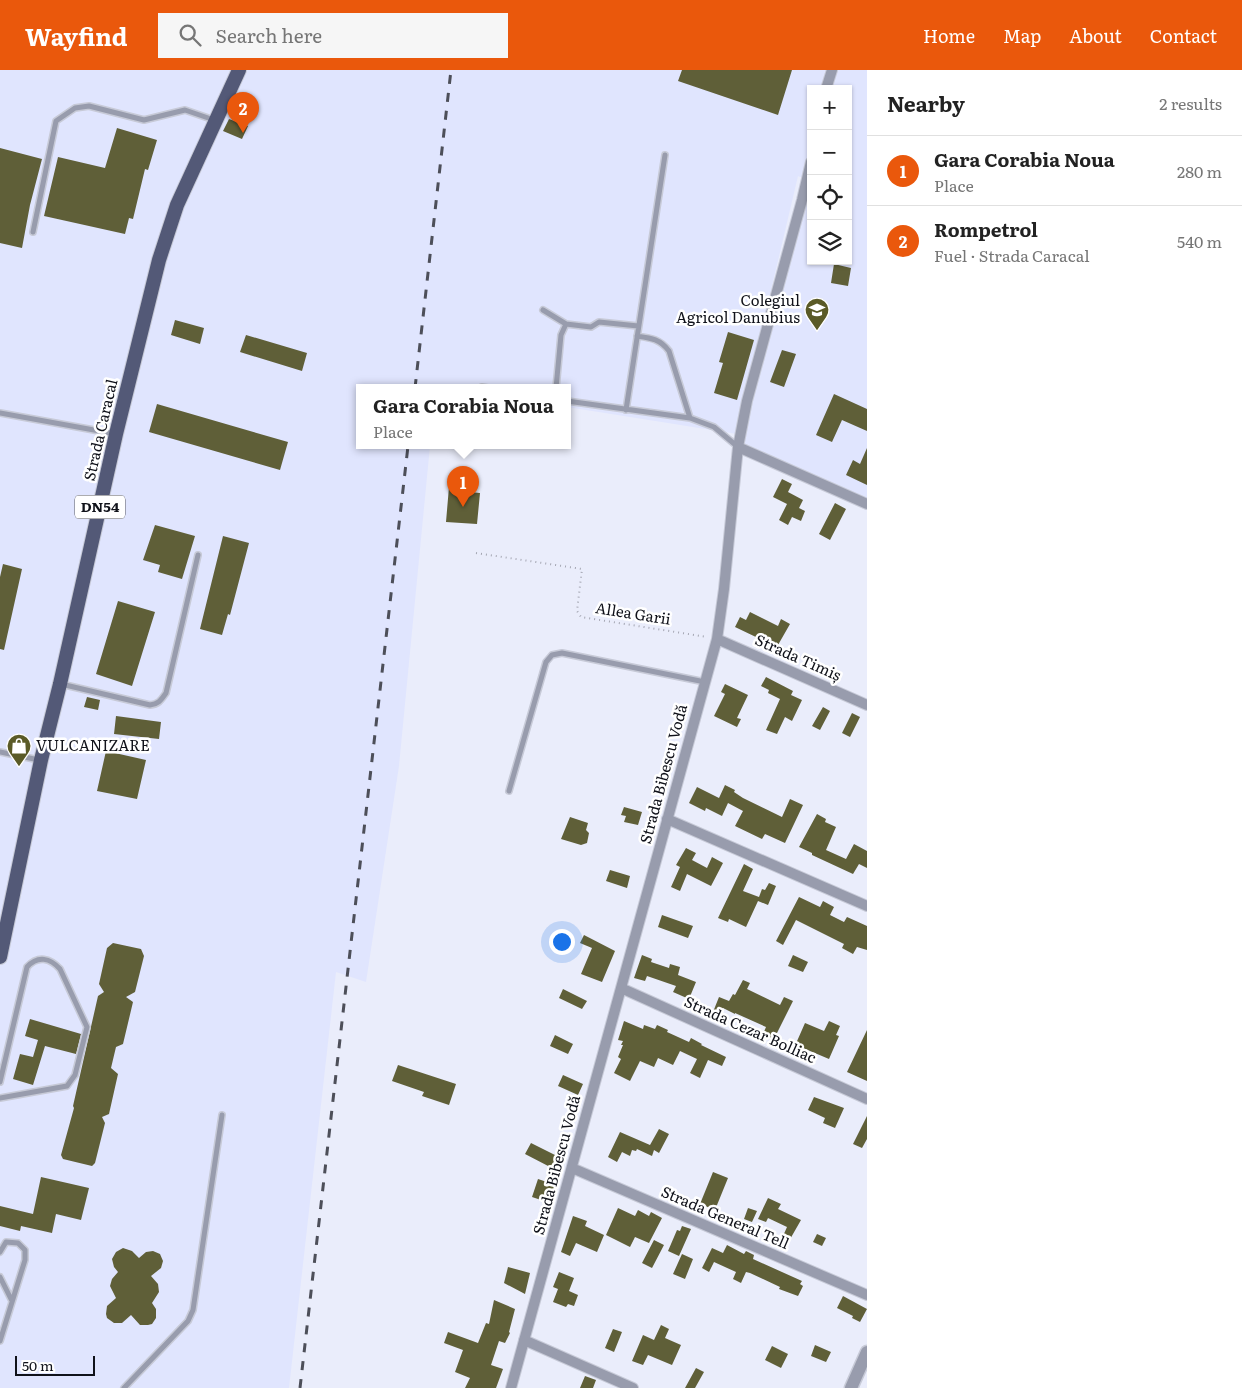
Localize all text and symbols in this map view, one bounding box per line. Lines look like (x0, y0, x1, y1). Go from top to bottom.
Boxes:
search box (158, 13, 508, 58)
text: Wayfind (25, 18, 128, 53)
icon: search (176, 21, 204, 49)
text: Search here (216, 21, 322, 49)
text: Home (923, 22, 975, 49)
text: Map (1003, 22, 1041, 49)
text: About (1069, 22, 1122, 49)
text: Contact (1150, 22, 1217, 49)
map controls (807, 85, 852, 265)
button: + (807, 85, 852, 130)
text: Nearby (887, 87, 965, 118)
text: 2 results (1159, 91, 1222, 115)
pin: 2 (227, 92, 259, 133)
button: − (807, 130, 852, 175)
text: Gara Corabia Noua (934, 145, 1115, 173)
text: 1 (900, 159, 906, 183)
text: 280 m (1177, 159, 1222, 183)
text: Place (934, 173, 974, 197)
button: locate (807, 175, 852, 220)
text: Rompetrol (934, 215, 1038, 243)
button: layers (807, 220, 852, 265)
text: 2 (899, 229, 907, 253)
text: 540 m (1177, 229, 1222, 253)
text: Fuel · Strada Caracal (934, 243, 1090, 267)
place label: Colegiul Agricol Danubius (676, 288, 800, 328)
school or university icon: Colegiul Agricol Danubius (804, 297, 830, 331)
street label: Strada Caracal (77, 376, 122, 483)
popup (356, 384, 571, 449)
text: Gara Corabia Noua (373, 391, 554, 419)
text: Place (373, 419, 413, 443)
pin: 1 (447, 466, 479, 507)
road number: DN54 (75, 496, 125, 518)
street label: Allea Garii (594, 595, 673, 630)
street label: Strada Timiș (752, 627, 846, 686)
street label: Strada Bibescu Vodă (633, 700, 692, 846)
shop icon: VULCANIZARE (6, 733, 32, 767)
place label: VULCANIZARE (36, 733, 150, 756)
your location (549, 929, 575, 955)
street label: Strada Cezar Bolliac (681, 989, 821, 1068)
street label: Strada Bibescu Vodă (526, 1091, 585, 1237)
street label: Strada General Tell (658, 1179, 793, 1254)
scale bar (15, 1353, 95, 1376)
text: 50 m (22, 1355, 54, 1375)

